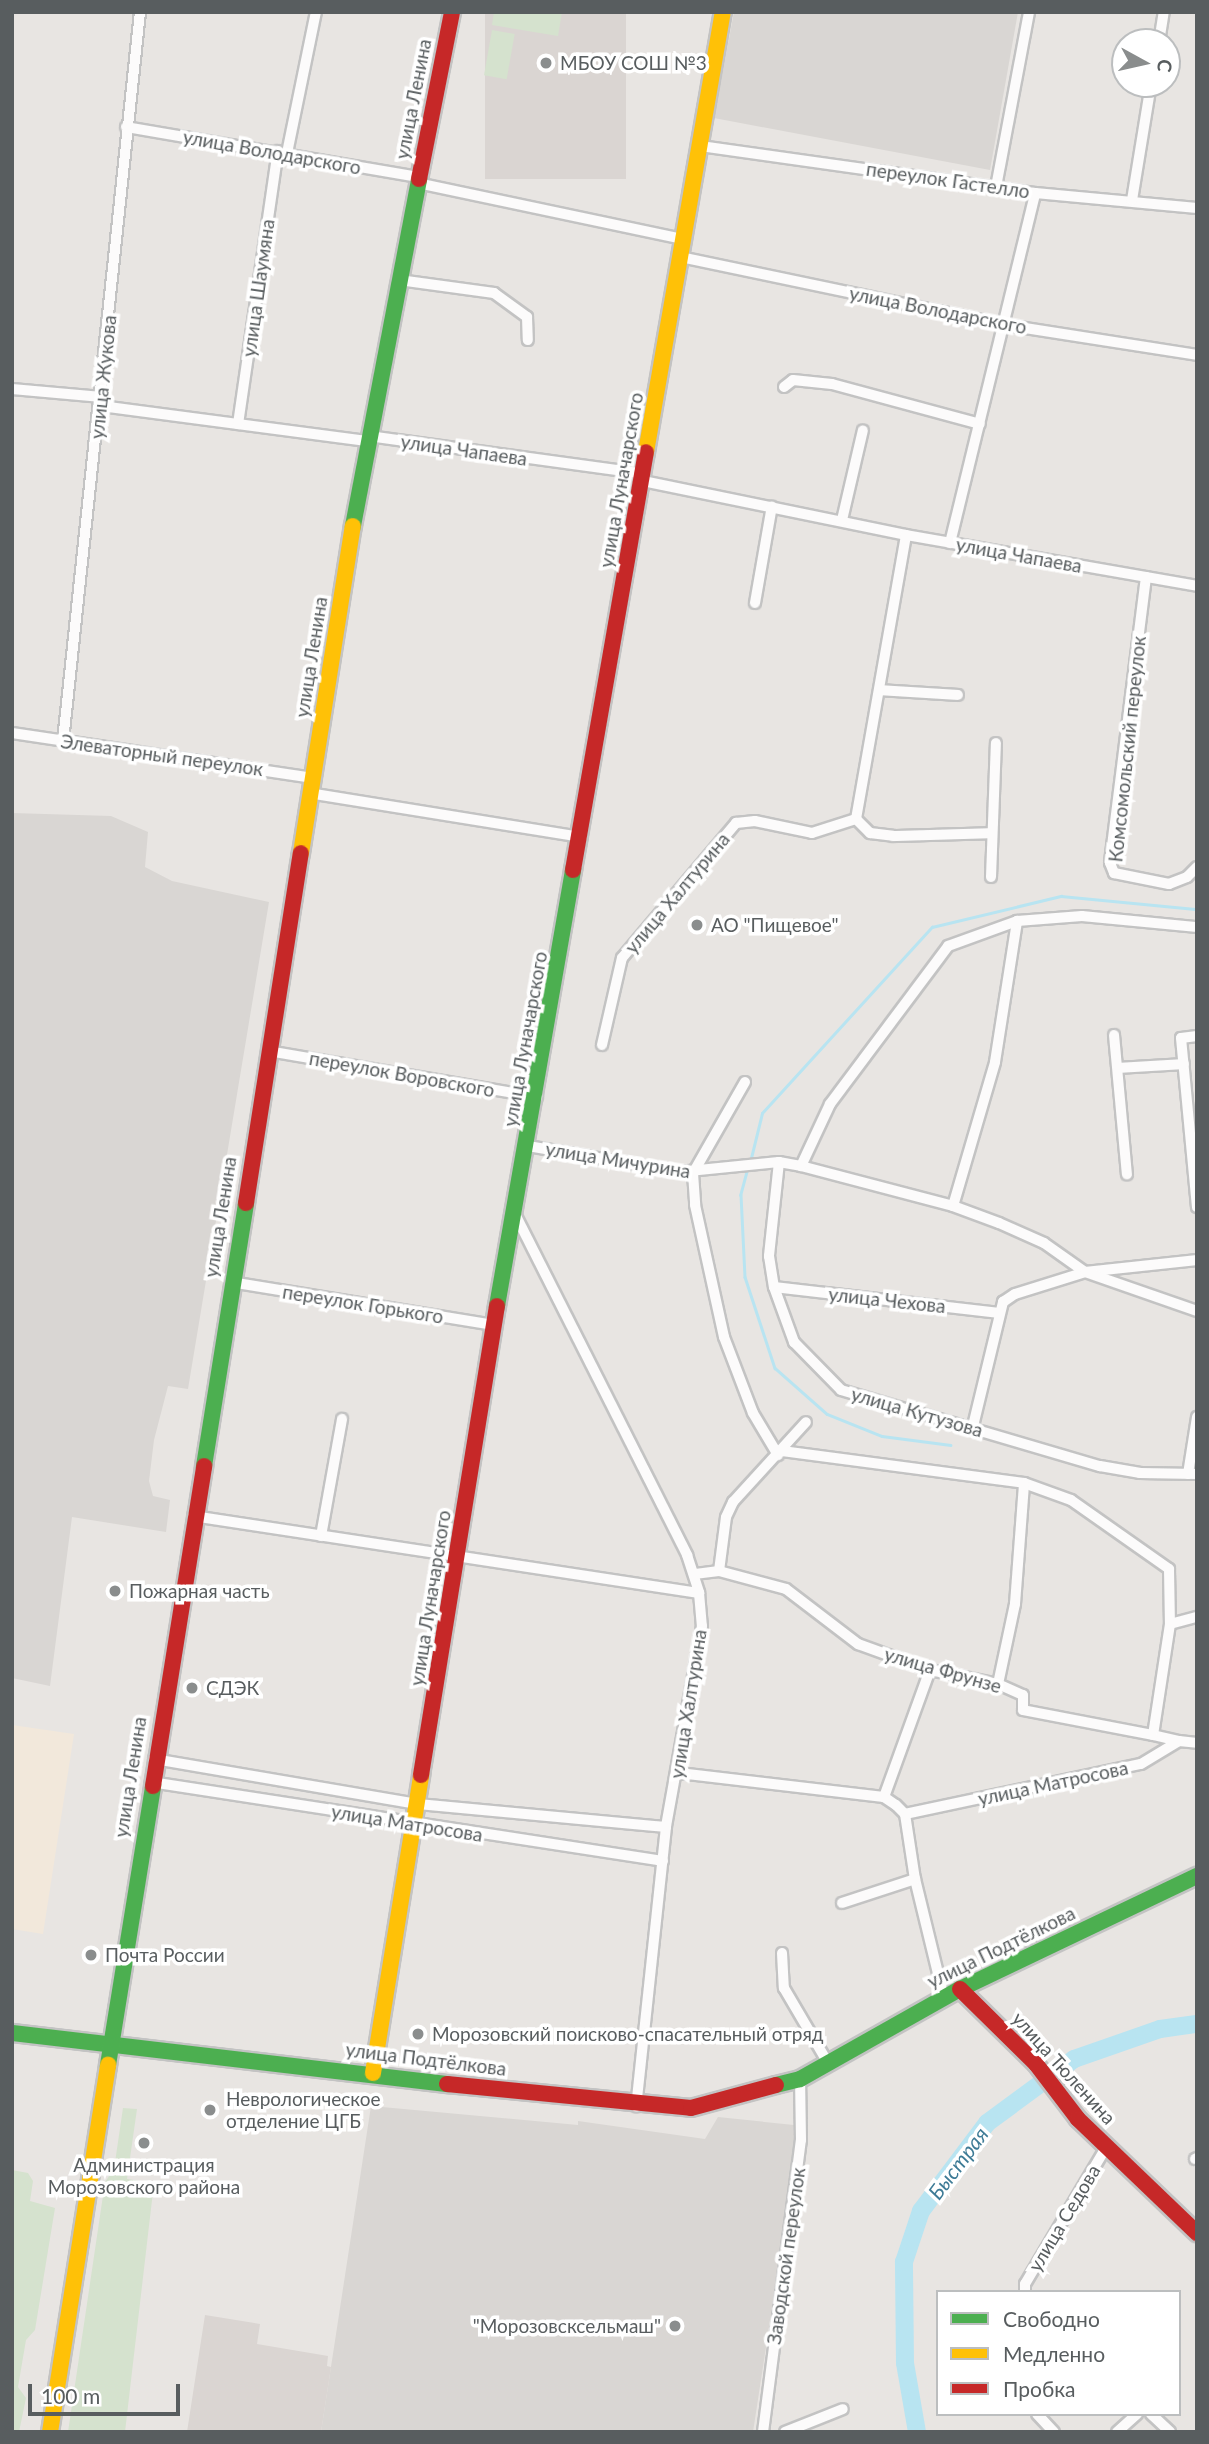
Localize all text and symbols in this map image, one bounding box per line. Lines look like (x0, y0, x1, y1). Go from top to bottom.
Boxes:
north arrow (1111, 28, 1181, 98)
street label: улица Ленина (390, 37, 436, 161)
place label: МБОУ СОШ №3 (560, 52, 707, 74)
marker: МБОУ СОШ №3 (538, 55, 554, 71)
text: С (1153, 58, 1178, 74)
street label: улица Володарского (181, 125, 363, 179)
street label: переулок Гастелло (865, 157, 1031, 203)
street label: улица Шаумяна (237, 218, 279, 358)
street label: улица Володарского (847, 282, 1029, 338)
street label: улица Жукова (85, 314, 121, 440)
street label: улица Луначарского (594, 391, 648, 569)
street label: улица Чапаева (399, 430, 529, 470)
street label: улица Чапаева (954, 533, 1084, 577)
street label: улица Ленина (290, 595, 332, 719)
street label: Комсомольский переулок (1104, 635, 1150, 863)
street label: Элеваторный переулок (59, 729, 265, 781)
street label: улица Халтурина (620, 828, 734, 958)
place label: АО "Пищевое" (711, 914, 839, 936)
marker: АО "Пищевое" (689, 917, 705, 933)
street label: улица Луначарского (498, 950, 552, 1128)
street label: переулок Воровского (308, 1046, 496, 1102)
street label: улица Мичурина (544, 1137, 692, 1183)
street label: улица Ленина (199, 1155, 241, 1279)
street label: переулок Горького (281, 1280, 445, 1328)
street label: улица Чехова (827, 1283, 947, 1317)
street label: улица Кутузова (849, 1382, 985, 1442)
street label: улица Луначарского (405, 1509, 455, 1687)
place label: Пожарная часть (129, 1580, 269, 1602)
marker: Пожарная часть (107, 1583, 123, 1599)
street label: улица Халтурина (665, 1628, 711, 1780)
street label: улица Фрунзе (882, 1642, 1004, 1698)
place label: СДЭК (206, 1677, 259, 1699)
marker: СДЭК (184, 1680, 200, 1696)
street label: улица Ленина (109, 1715, 151, 1839)
street label: улица Матросова (976, 1756, 1130, 1810)
street label: улица Матросова (330, 1800, 484, 1846)
street label: улица Подтёлкова (923, 1901, 1079, 1993)
place label: Почта России (105, 1944, 225, 1966)
marker: Почта России (83, 1947, 99, 1963)
street label: улица Тюленина (1008, 2007, 1120, 2129)
place label: Морозовский поисково-спасательный отряд (432, 2023, 824, 2045)
marker: Морозовский поисково-спасательный отряд (410, 2026, 426, 2042)
street label: улица Подтёлкова (344, 2038, 508, 2080)
place label: Неврологическое отделение ЦГБ (226, 2088, 381, 2132)
marker: Неврологическое отделение ЦГБ (200, 2100, 220, 2120)
water label: Быстрая (923, 2122, 993, 2204)
marker: Администрация Морозовского района (136, 2135, 152, 2151)
place label: Администрация Морозовского района (48, 2154, 240, 2198)
street label: улица Седова (1023, 2161, 1105, 2275)
street label: Заводской переулок (762, 2166, 810, 2346)
legend (936, 2290, 1181, 2416)
text: Свободно (1003, 2306, 1100, 2331)
place label: "Морозовсксельмаш" (473, 2315, 661, 2337)
marker: "Морозовсксельмаш" (667, 2318, 683, 2334)
text: Медленно (1003, 2341, 1105, 2366)
scale bar (32, 2370, 184, 2414)
text: Пробка (1003, 2376, 1076, 2401)
text: 100 m (41, 2383, 100, 2408)

